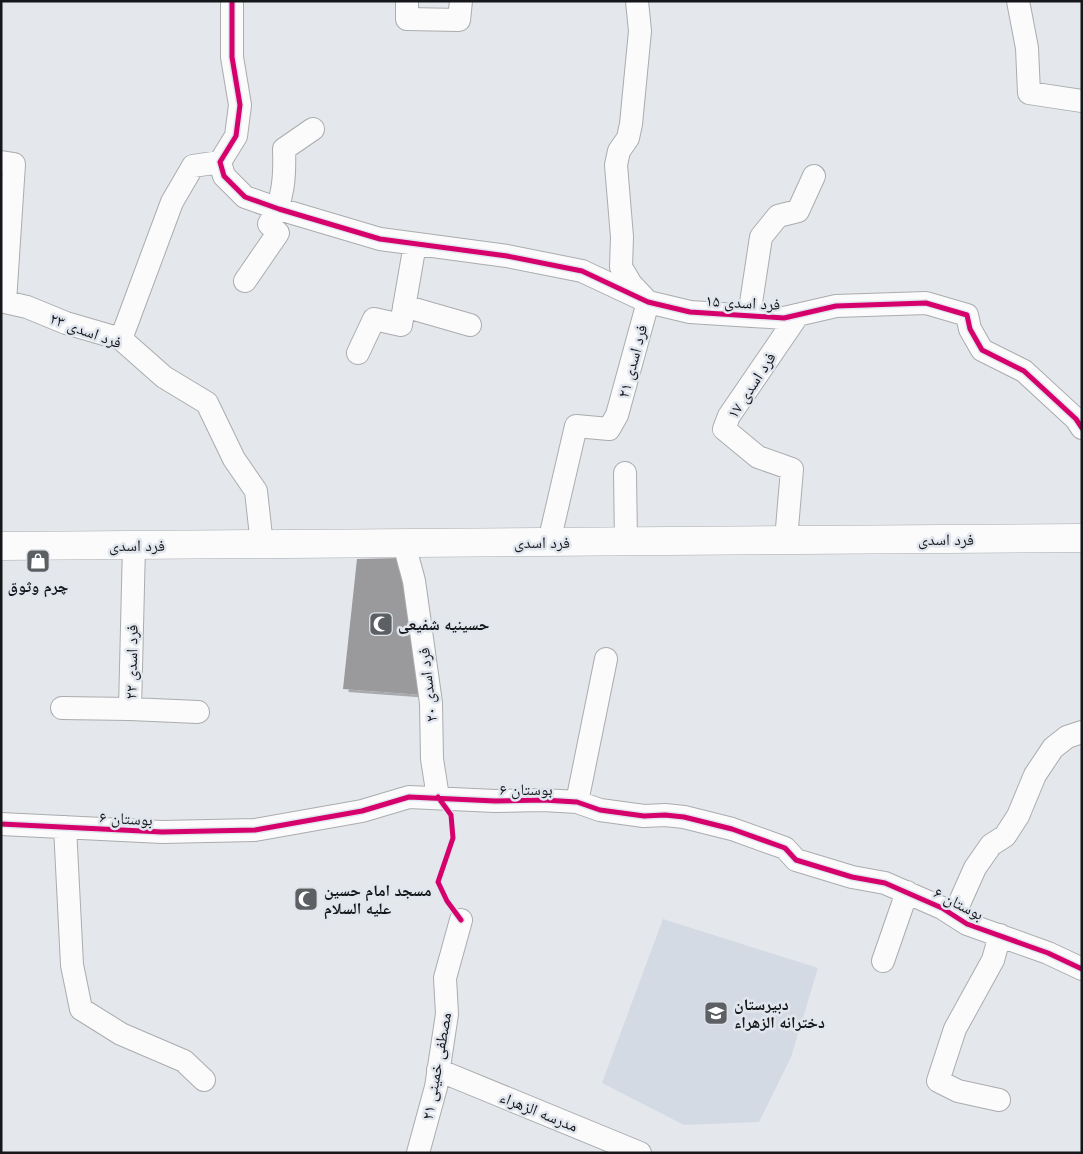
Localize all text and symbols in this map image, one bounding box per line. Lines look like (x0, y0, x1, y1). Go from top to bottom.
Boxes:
street label: فرد اسدی ۱۵ (705, 292, 781, 315)
street label: فرد اسدی ۲۳ (47, 310, 124, 353)
street label: فرد اسدی ۲۱ (615, 323, 652, 400)
street label: فرد اسدی ۱۷ (724, 349, 781, 422)
street label: فرد اسدی (918, 531, 974, 550)
street label: فرد اسدی (514, 534, 570, 553)
street label: فرد اسدی (109, 537, 165, 556)
shop icon: چرم وثوق (25, 548, 51, 574)
place label: چرم وثوق (8, 578, 68, 598)
mosque icon: حسینیه شفیعی (368, 611, 394, 637)
place label: حسینیه شفیعی (398, 616, 489, 634)
street label: فرد اسدی ۲۲ (122, 624, 143, 700)
street label: فرد اسدی ۲۰ (415, 647, 442, 723)
street label: بوستان ۶ (499, 781, 553, 800)
street label: بوستان ۶ (99, 809, 153, 830)
place label: مسجد امام حسین علیه السلام (324, 882, 432, 920)
street label: بوستان ۶ (930, 884, 986, 925)
mosque icon: مسجد امام حسین علیه السلام (293, 886, 319, 912)
place label: دبیرستان دخترانه الزهراء (734, 996, 825, 1031)
school or university icon: دبیرستان دخترانه الزهراء (703, 1000, 729, 1026)
street label: مصطفی خمینی ۲۱ (419, 1011, 456, 1121)
street label: مدرسه الزهراء (497, 1088, 580, 1136)

